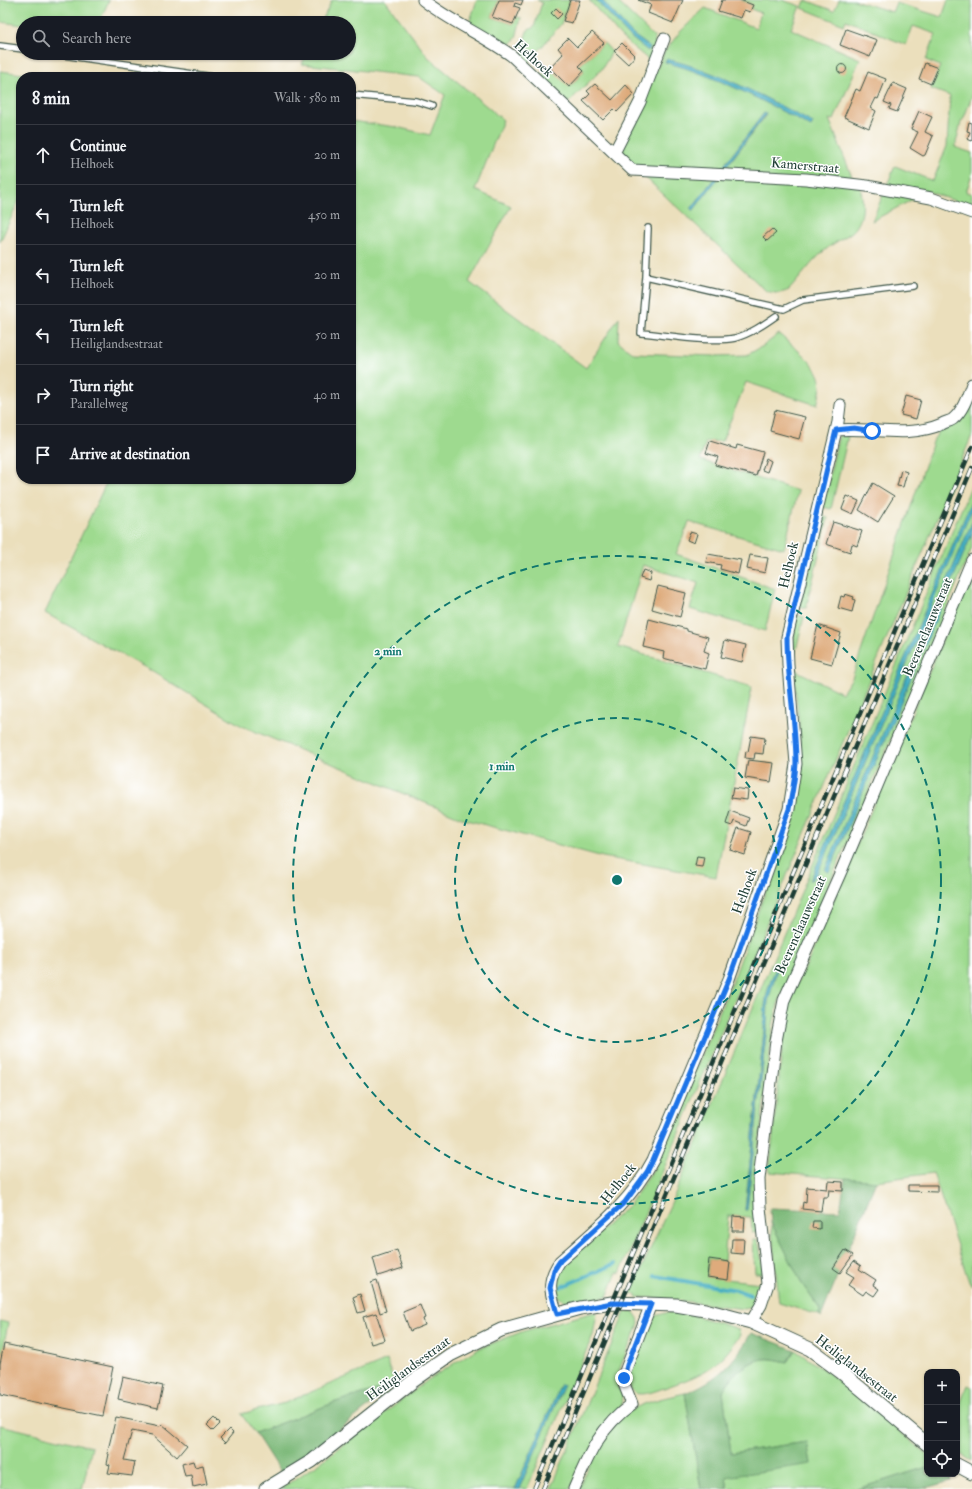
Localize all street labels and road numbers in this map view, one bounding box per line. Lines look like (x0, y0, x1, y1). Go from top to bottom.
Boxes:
street label: Helhoek (510, 36, 557, 81)
street label: Kamerstraat (770, 154, 840, 177)
street label: Helhoek (775, 540, 802, 590)
street label: Beerenclaauwstraat (899, 575, 956, 679)
street label: Helhoek (728, 866, 761, 916)
street label: Beerenclaauwstraat (771, 873, 830, 977)
street label: Helhoek (597, 1159, 640, 1207)
street label: Heiliglandsestraat (812, 1331, 902, 1406)
street label: Heiliglandsestraat (363, 1332, 454, 1405)

